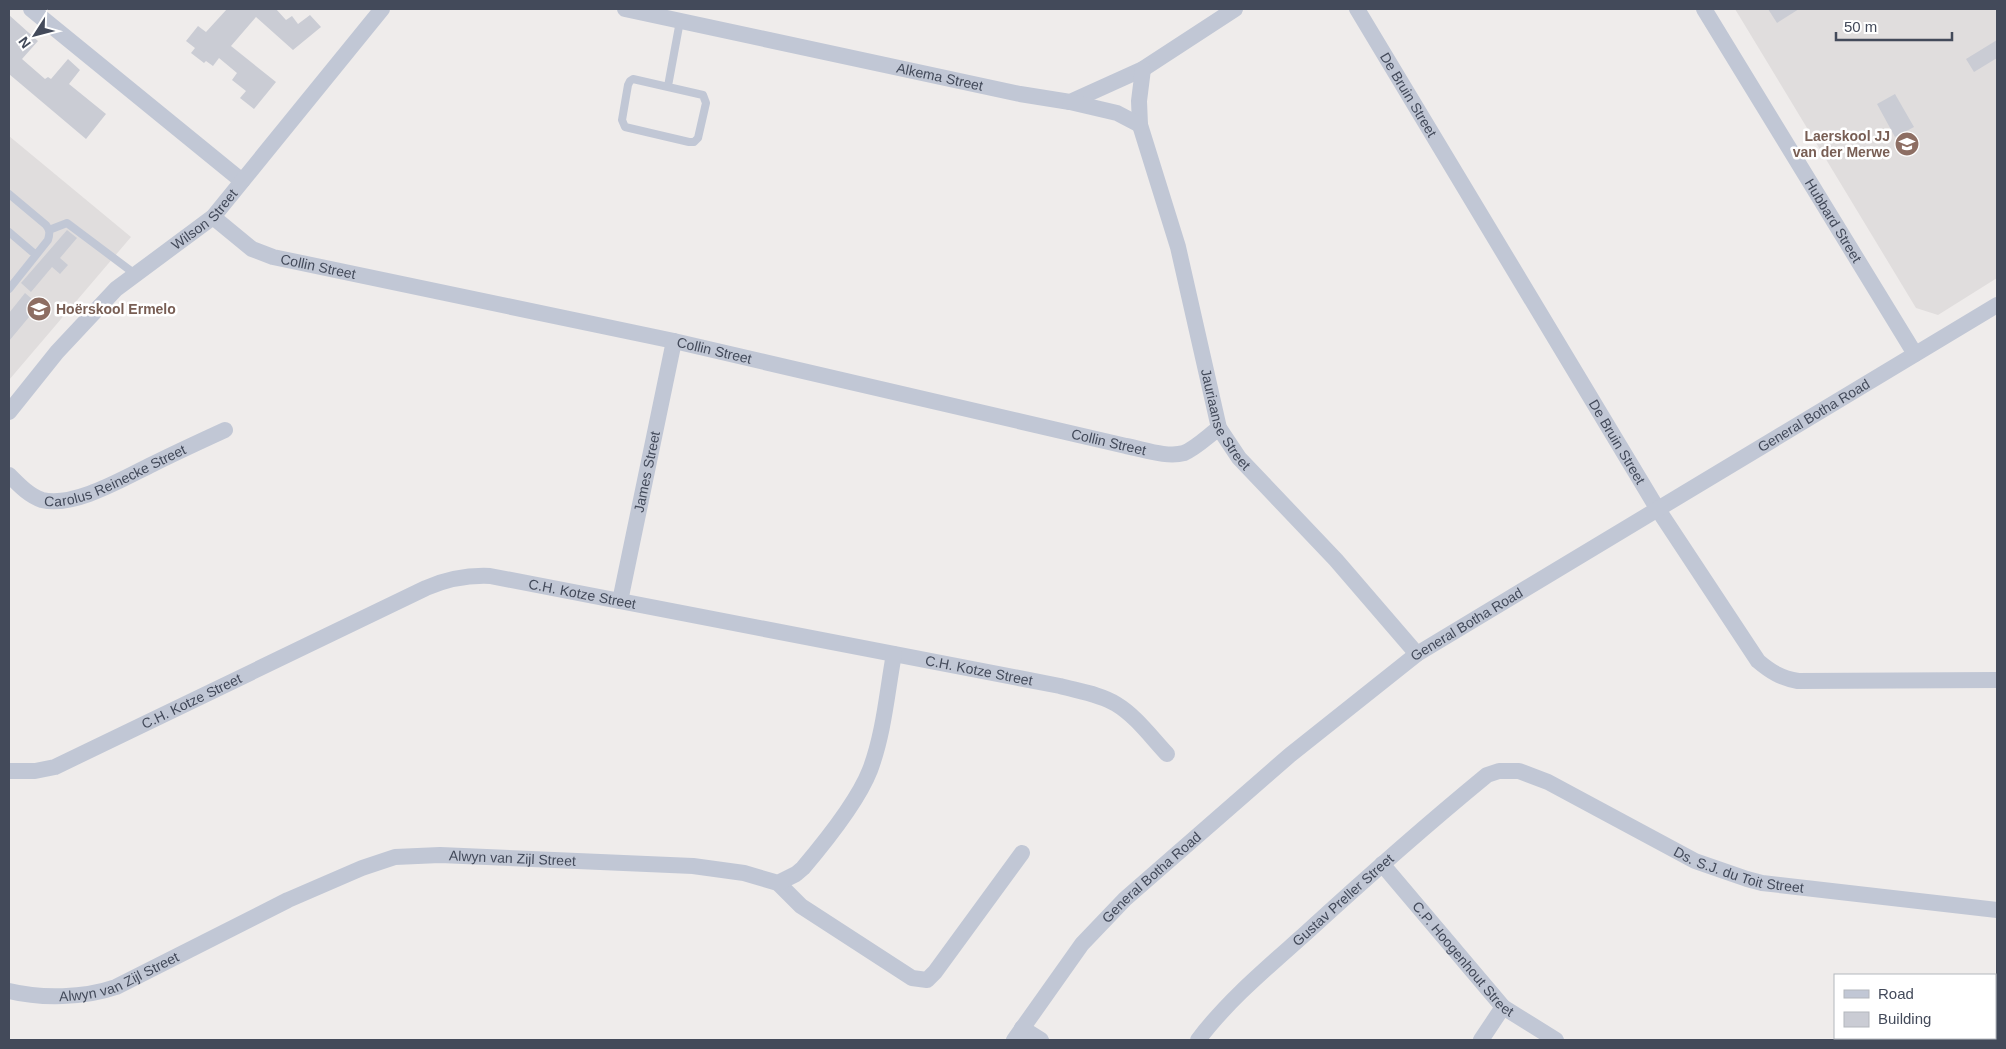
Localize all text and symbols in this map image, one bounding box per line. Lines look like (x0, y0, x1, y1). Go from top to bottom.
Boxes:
north arrow (10, 10, 60, 60)
scale bar (1836, 10, 1952, 42)
text: 50 m (1844, 18, 1877, 35)
text: N (15, 34, 34, 51)
street label: De Bruin Street (1377, 50, 1440, 140)
street label: Alkema Street (895, 60, 985, 94)
place label: Laerskool JJ van der Merwe (1793, 128, 1890, 160)
school or university icon: Laerskool JJ van der Merwe (1894, 131, 1920, 157)
street label: Hubbard Street (1802, 176, 1865, 265)
street label: Wilson Street (168, 186, 241, 253)
street label: Collin Street (279, 251, 357, 282)
school or university icon: Hoërskool Ermelo (26, 296, 52, 322)
place label: Hoërskool Ermelo (56, 301, 176, 317)
street label: Collin Street (675, 334, 753, 367)
street label: Jauriaanse Street (1198, 367, 1254, 473)
street label: General Botha Road (1755, 376, 1872, 455)
street label: De Bruin Street (1586, 397, 1649, 487)
street label: Collin Street (1070, 426, 1148, 458)
street label: James Street (631, 430, 663, 514)
street label: Carolus Reinecke Street (44, 441, 188, 510)
street label: C.H. Kotze Street (527, 576, 637, 612)
street label: General Botha Road (1407, 584, 1525, 664)
street label: C.H. Kotze Street (924, 652, 1034, 689)
street label: C.H. Kotze Street (139, 670, 244, 732)
street label: General Botha Road (1099, 829, 1204, 926)
street label: Ds. S.J. du Toit Street (1671, 843, 1805, 896)
street label: Alwyn van Zijl Street (449, 847, 576, 869)
street label: Gustav Preller Street (1289, 850, 1397, 949)
street label: C.P. Hoogenhout Street (1409, 898, 1517, 1020)
street label: Alwyn van Zijl Street (59, 949, 181, 1004)
legend (1834, 974, 1996, 1039)
text: Road (1878, 985, 1914, 1002)
text: Building (1878, 1010, 1931, 1027)

